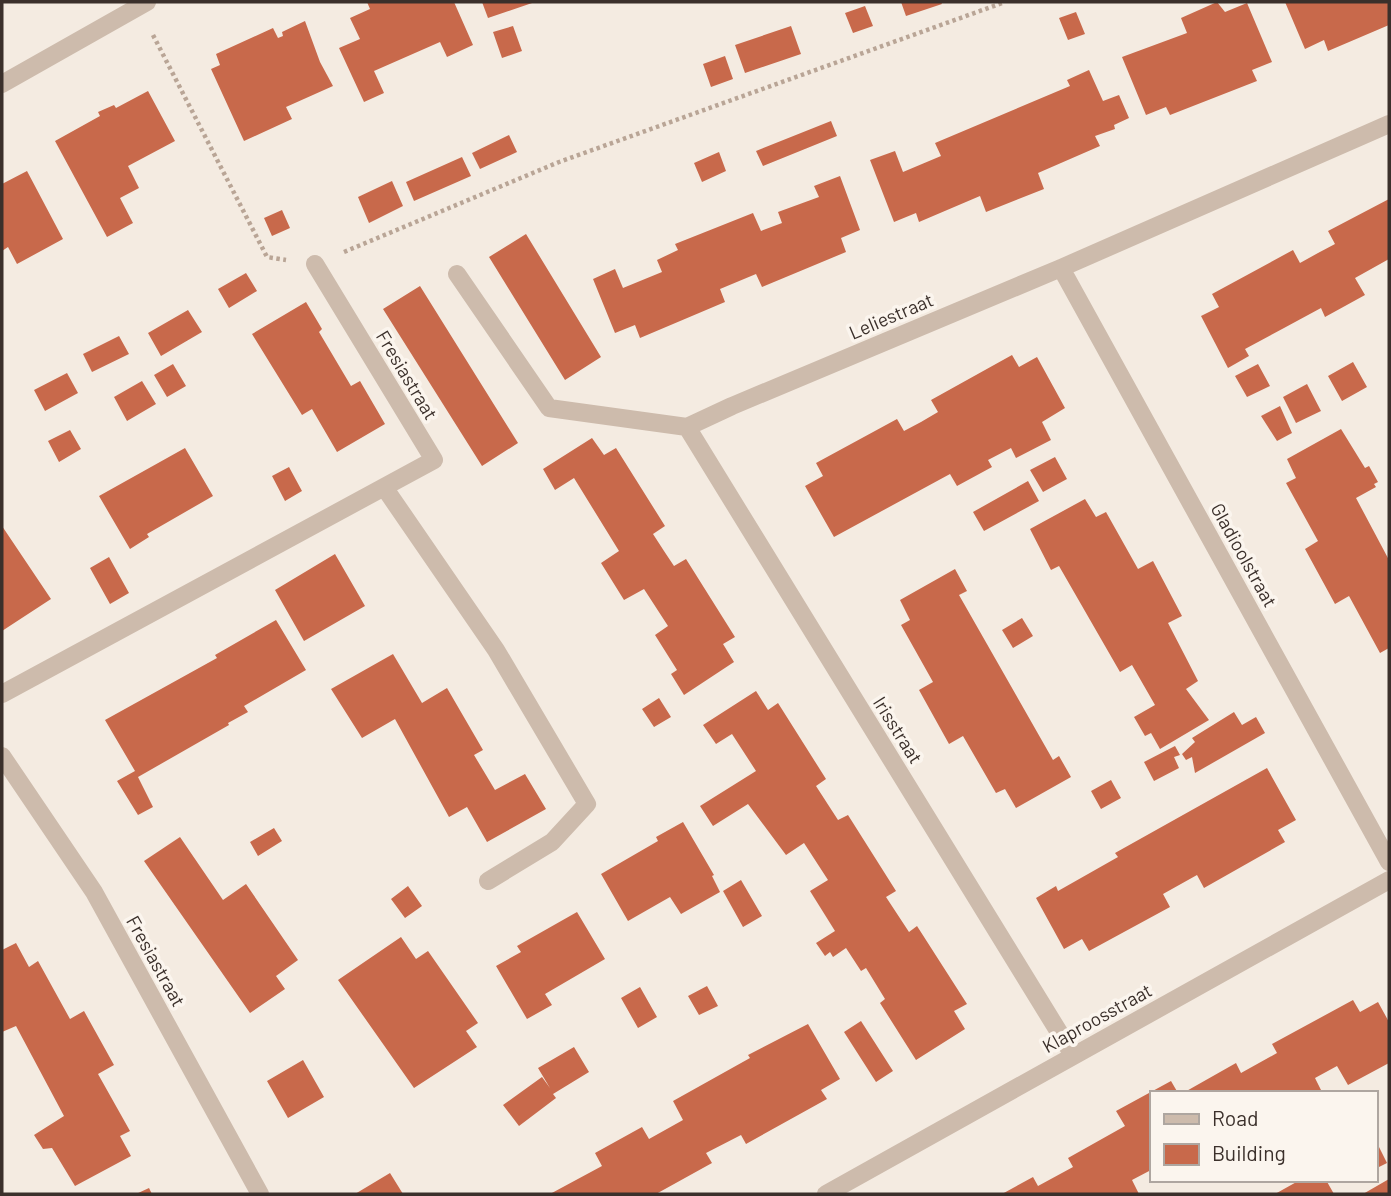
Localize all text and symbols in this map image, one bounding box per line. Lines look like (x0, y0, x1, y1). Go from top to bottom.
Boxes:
street label: Leliestraat (845, 288, 936, 344)
street label: Fresiastraat (372, 326, 443, 424)
street label: Gladioolstraat (1206, 499, 1282, 611)
street label: Irisstraat (869, 692, 928, 768)
street label: Fresiastraat (122, 911, 191, 1010)
street label: Klaproosstraat (1038, 978, 1156, 1057)
legend (1150, 1091, 1377, 1182)
text: Road (1212, 1105, 1258, 1130)
text: Building (1212, 1140, 1286, 1165)

